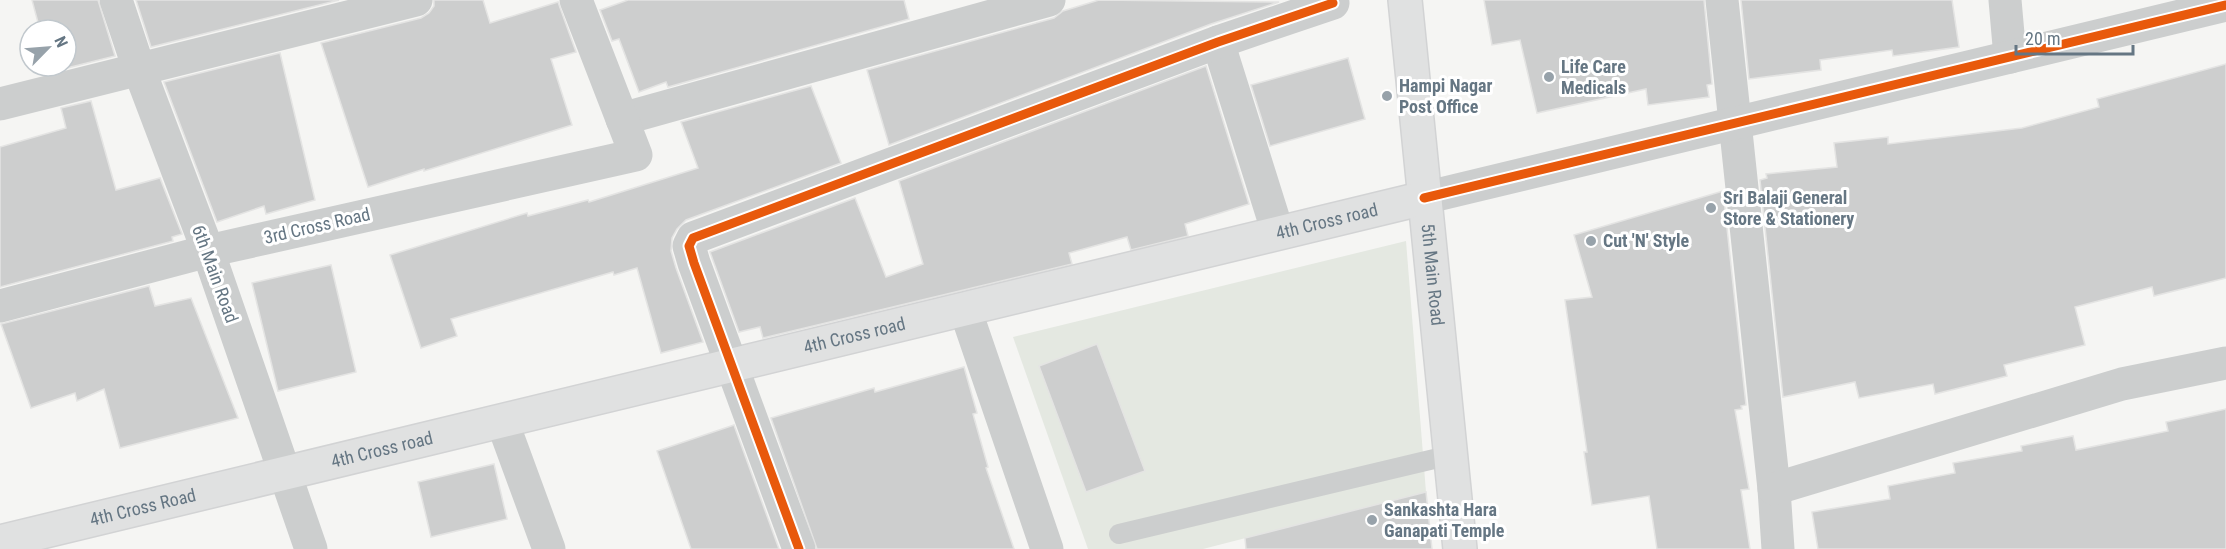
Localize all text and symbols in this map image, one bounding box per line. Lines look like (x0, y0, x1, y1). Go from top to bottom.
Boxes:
north arrow (18, 18, 78, 78)
scale bar (2016, 18, 2133, 56)
text: 20 m (2025, 28, 2060, 49)
text: N (50, 33, 72, 50)
place label: Life Care Medicals (1561, 56, 1626, 98)
marker: Life Care Medicals (1542, 70, 1556, 84)
place label: Hampi Nagar Post Office (1399, 75, 1493, 117)
marker: Hampi Nagar Post Office (1380, 89, 1394, 103)
place label: Sri Balaji General Store & Stationery (1723, 187, 1854, 229)
street label: 4th Cross road (1274, 199, 1380, 243)
marker: Sri Balaji General Store & Stationery (1704, 201, 1718, 215)
street label: 3rd Cross Road (262, 203, 372, 248)
street label: 6th Main Road (188, 222, 243, 326)
street label: 5th Main Road (1417, 223, 1449, 327)
place label: Cut 'N' Style (1603, 230, 1690, 251)
marker: Cut 'N' Style (1584, 234, 1598, 248)
street label: 4th Cross road (801, 313, 907, 358)
street label: 4th Cross road (329, 427, 435, 472)
street label: 4th Cross Road (88, 484, 198, 530)
place label: Sankashta Hara Ganapati Temple (1384, 499, 1505, 541)
marker: Sankashta Hara Ganapati Temple (1365, 513, 1379, 527)

